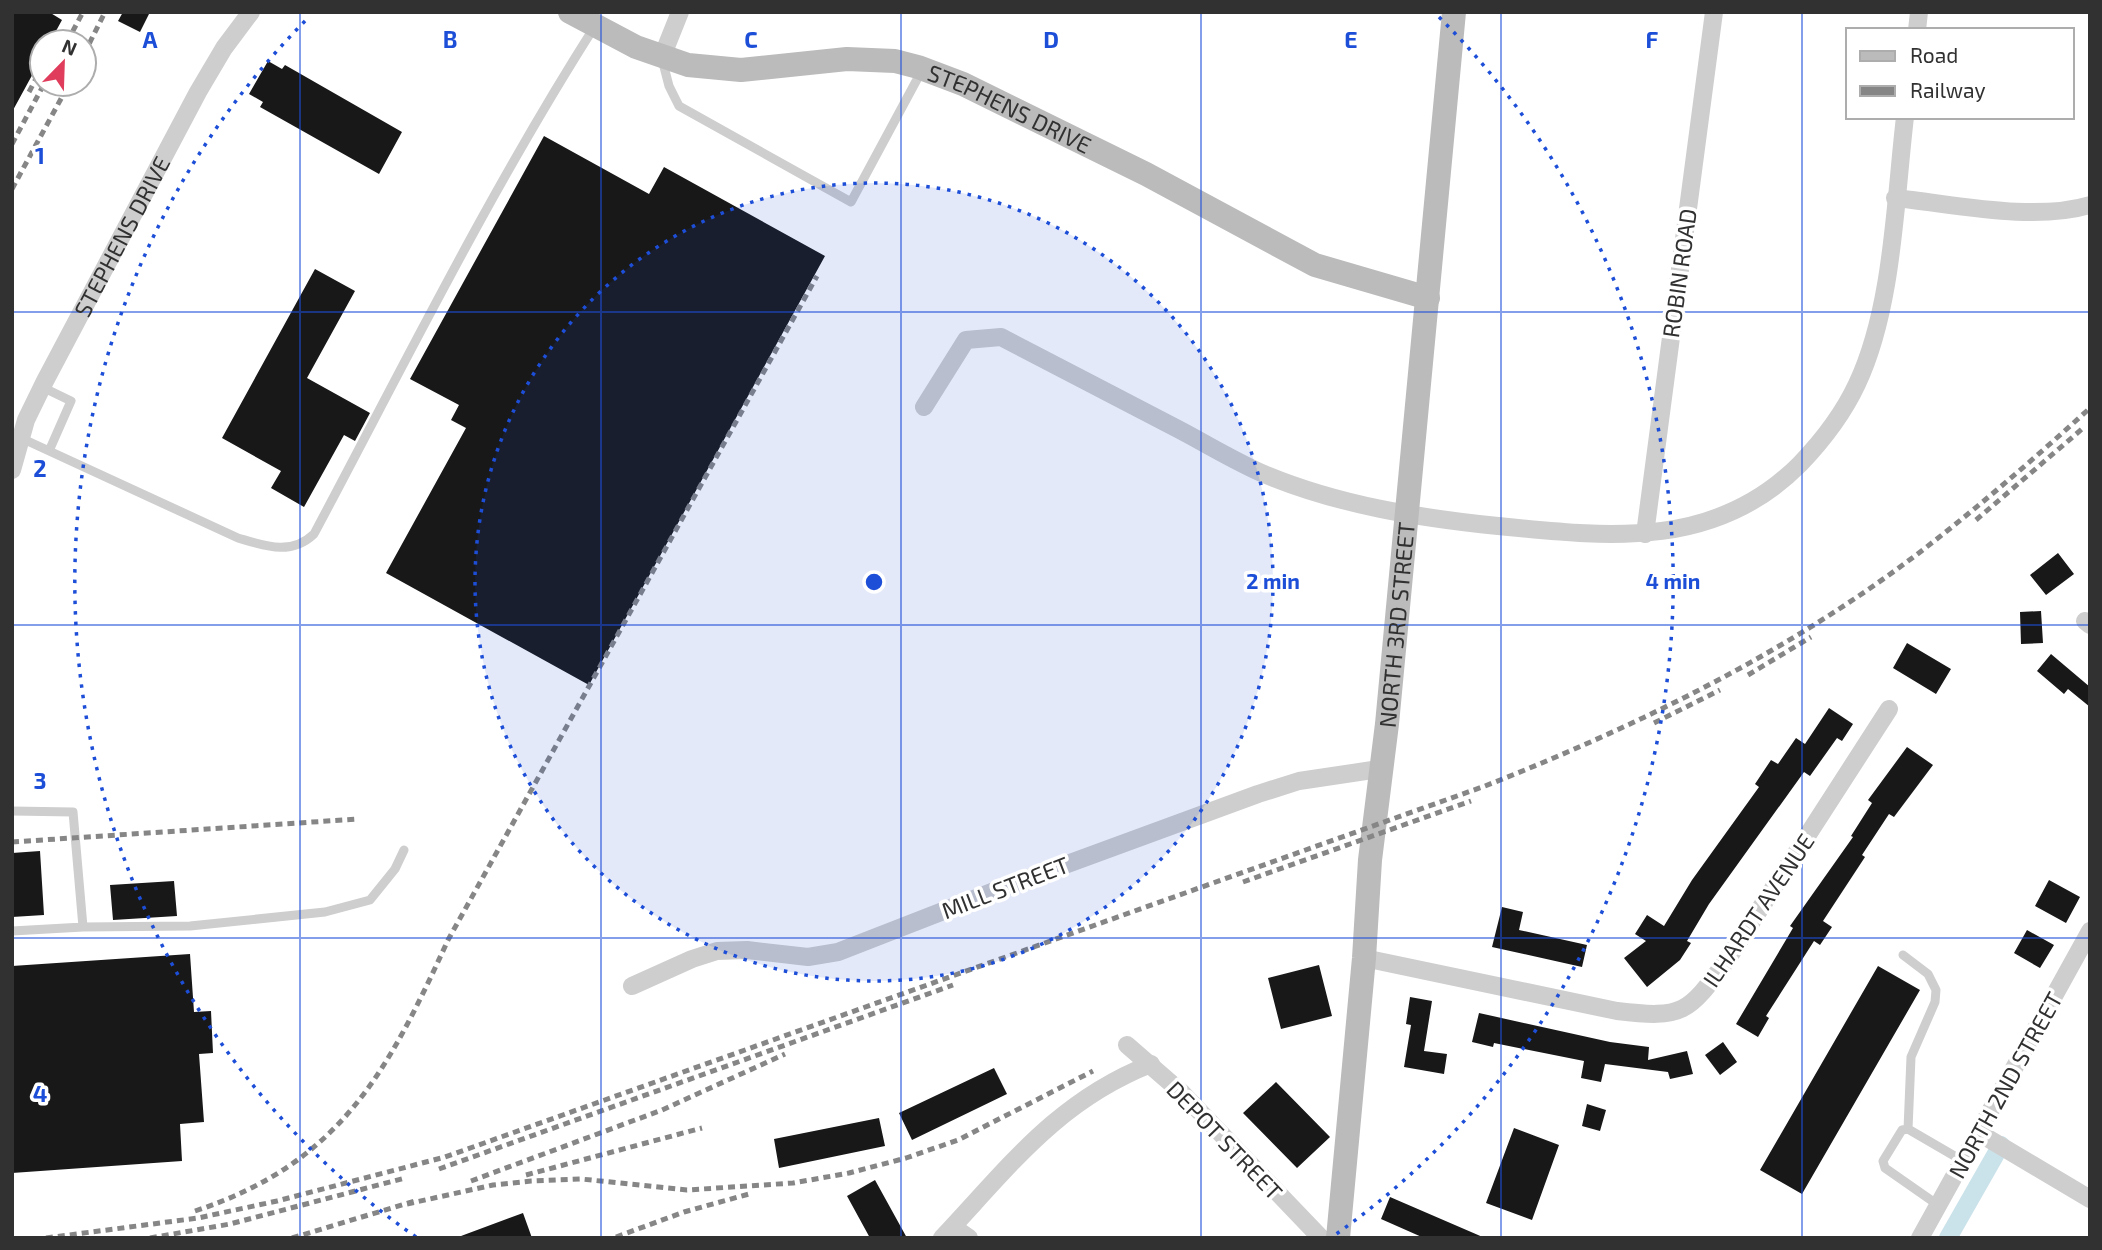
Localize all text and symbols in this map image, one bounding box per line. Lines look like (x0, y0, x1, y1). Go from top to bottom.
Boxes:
text: A (142, 25, 158, 53)
text: B (443, 25, 457, 53)
text: C (744, 25, 758, 53)
text: D (1043, 25, 1059, 53)
text: E (1344, 25, 1358, 53)
text: F (1646, 25, 1659, 53)
north arrow (28, 28, 98, 98)
legend (1846, 28, 2074, 119)
text: N (59, 34, 81, 60)
text: Road (1910, 42, 1958, 67)
street label: STEPHENS DRIVE (924, 58, 1096, 159)
text: Railway (1910, 77, 1986, 102)
text: 1 (35, 141, 45, 169)
street label: STEPHENS DRIVE (68, 151, 176, 321)
street label: ROBIN ROAD (1656, 207, 1702, 339)
text: 2 (33, 454, 47, 482)
street label: NORTH 3RD STREET (1373, 521, 1420, 729)
text: 2 min (1246, 568, 1300, 593)
text: 4 min (1646, 568, 1700, 593)
centre of rings (862, 570, 886, 594)
text: 3 (33, 766, 47, 794)
street label: ILHARDT AVENUE (1696, 828, 1820, 992)
street label: MILL STREET (937, 850, 1073, 924)
street label: NORTH 2ND STREET (1942, 987, 2068, 1183)
street label: DEPOT STREET (1161, 1075, 1289, 1205)
text: 4 (33, 1079, 47, 1107)

